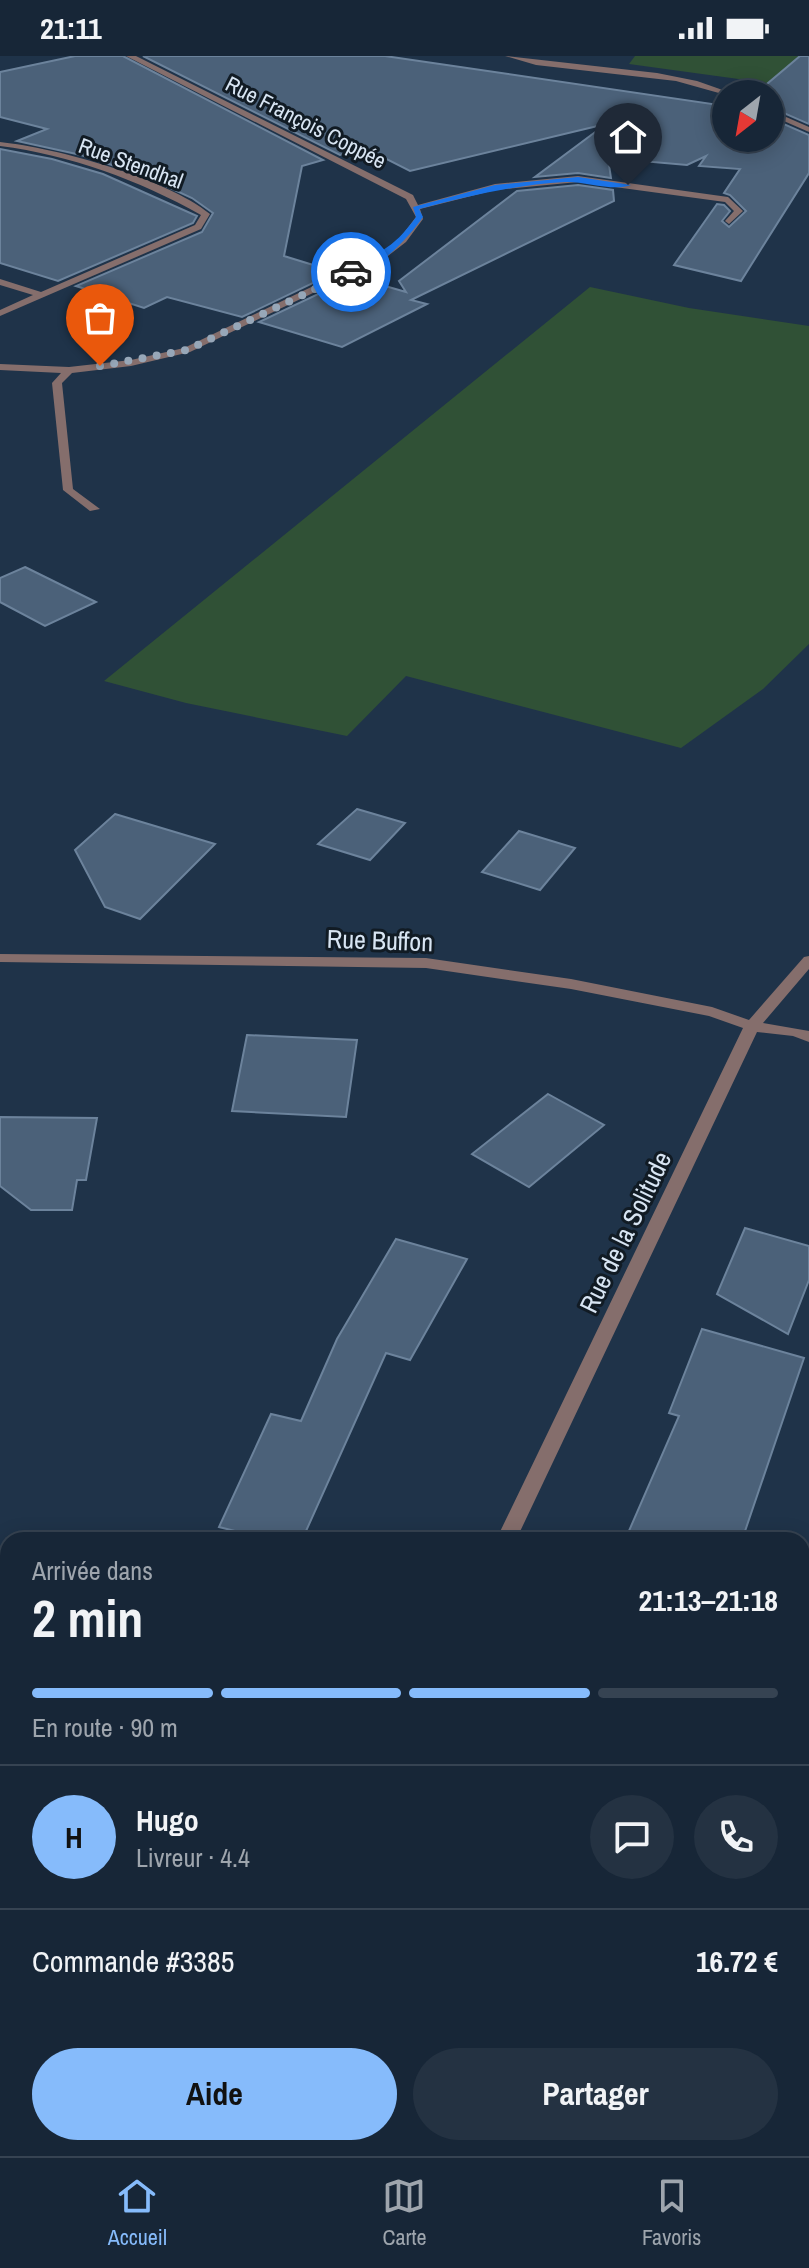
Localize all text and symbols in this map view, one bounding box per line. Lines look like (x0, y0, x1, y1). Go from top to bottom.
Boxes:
text: 21:11 (40, 8, 102, 48)
street label: Rue François Coppée (221, 69, 391, 175)
north arrow (712, 80, 784, 152)
map controls (712, 80, 784, 152)
pin (594, 103, 662, 185)
icon: home (606, 115, 650, 159)
street label: Rue Stendhal (75, 130, 187, 196)
courier (311, 232, 391, 312)
icon: car (329, 250, 373, 294)
pin (66, 284, 134, 366)
icon: bag (78, 296, 122, 340)
street label: Rue Buffon (326, 921, 434, 959)
street label: Rue de la Solitude (571, 1145, 679, 1319)
text: Arrivée dans (32, 1553, 153, 1588)
text: 21:13–21:18 (639, 1580, 778, 1620)
text: 2 min (32, 1583, 143, 1653)
text: En route · 90 m (32, 1710, 178, 1745)
button: chat (590, 1795, 674, 1879)
button: phone (694, 1795, 778, 1879)
text: Hugo (136, 1800, 199, 1840)
text: H (65, 1817, 83, 1857)
text: Livreur · 4.4 (136, 1840, 250, 1875)
text: Commande #3385 (32, 1941, 234, 1981)
text: 16.72 € (696, 1941, 778, 1981)
button: Aide (32, 2048, 397, 2140)
button: Partager (413, 2048, 778, 2140)
tab: Accueil (108, 2174, 167, 2252)
tab: Carte (382, 2174, 427, 2252)
tab: Favoris (642, 2174, 701, 2252)

